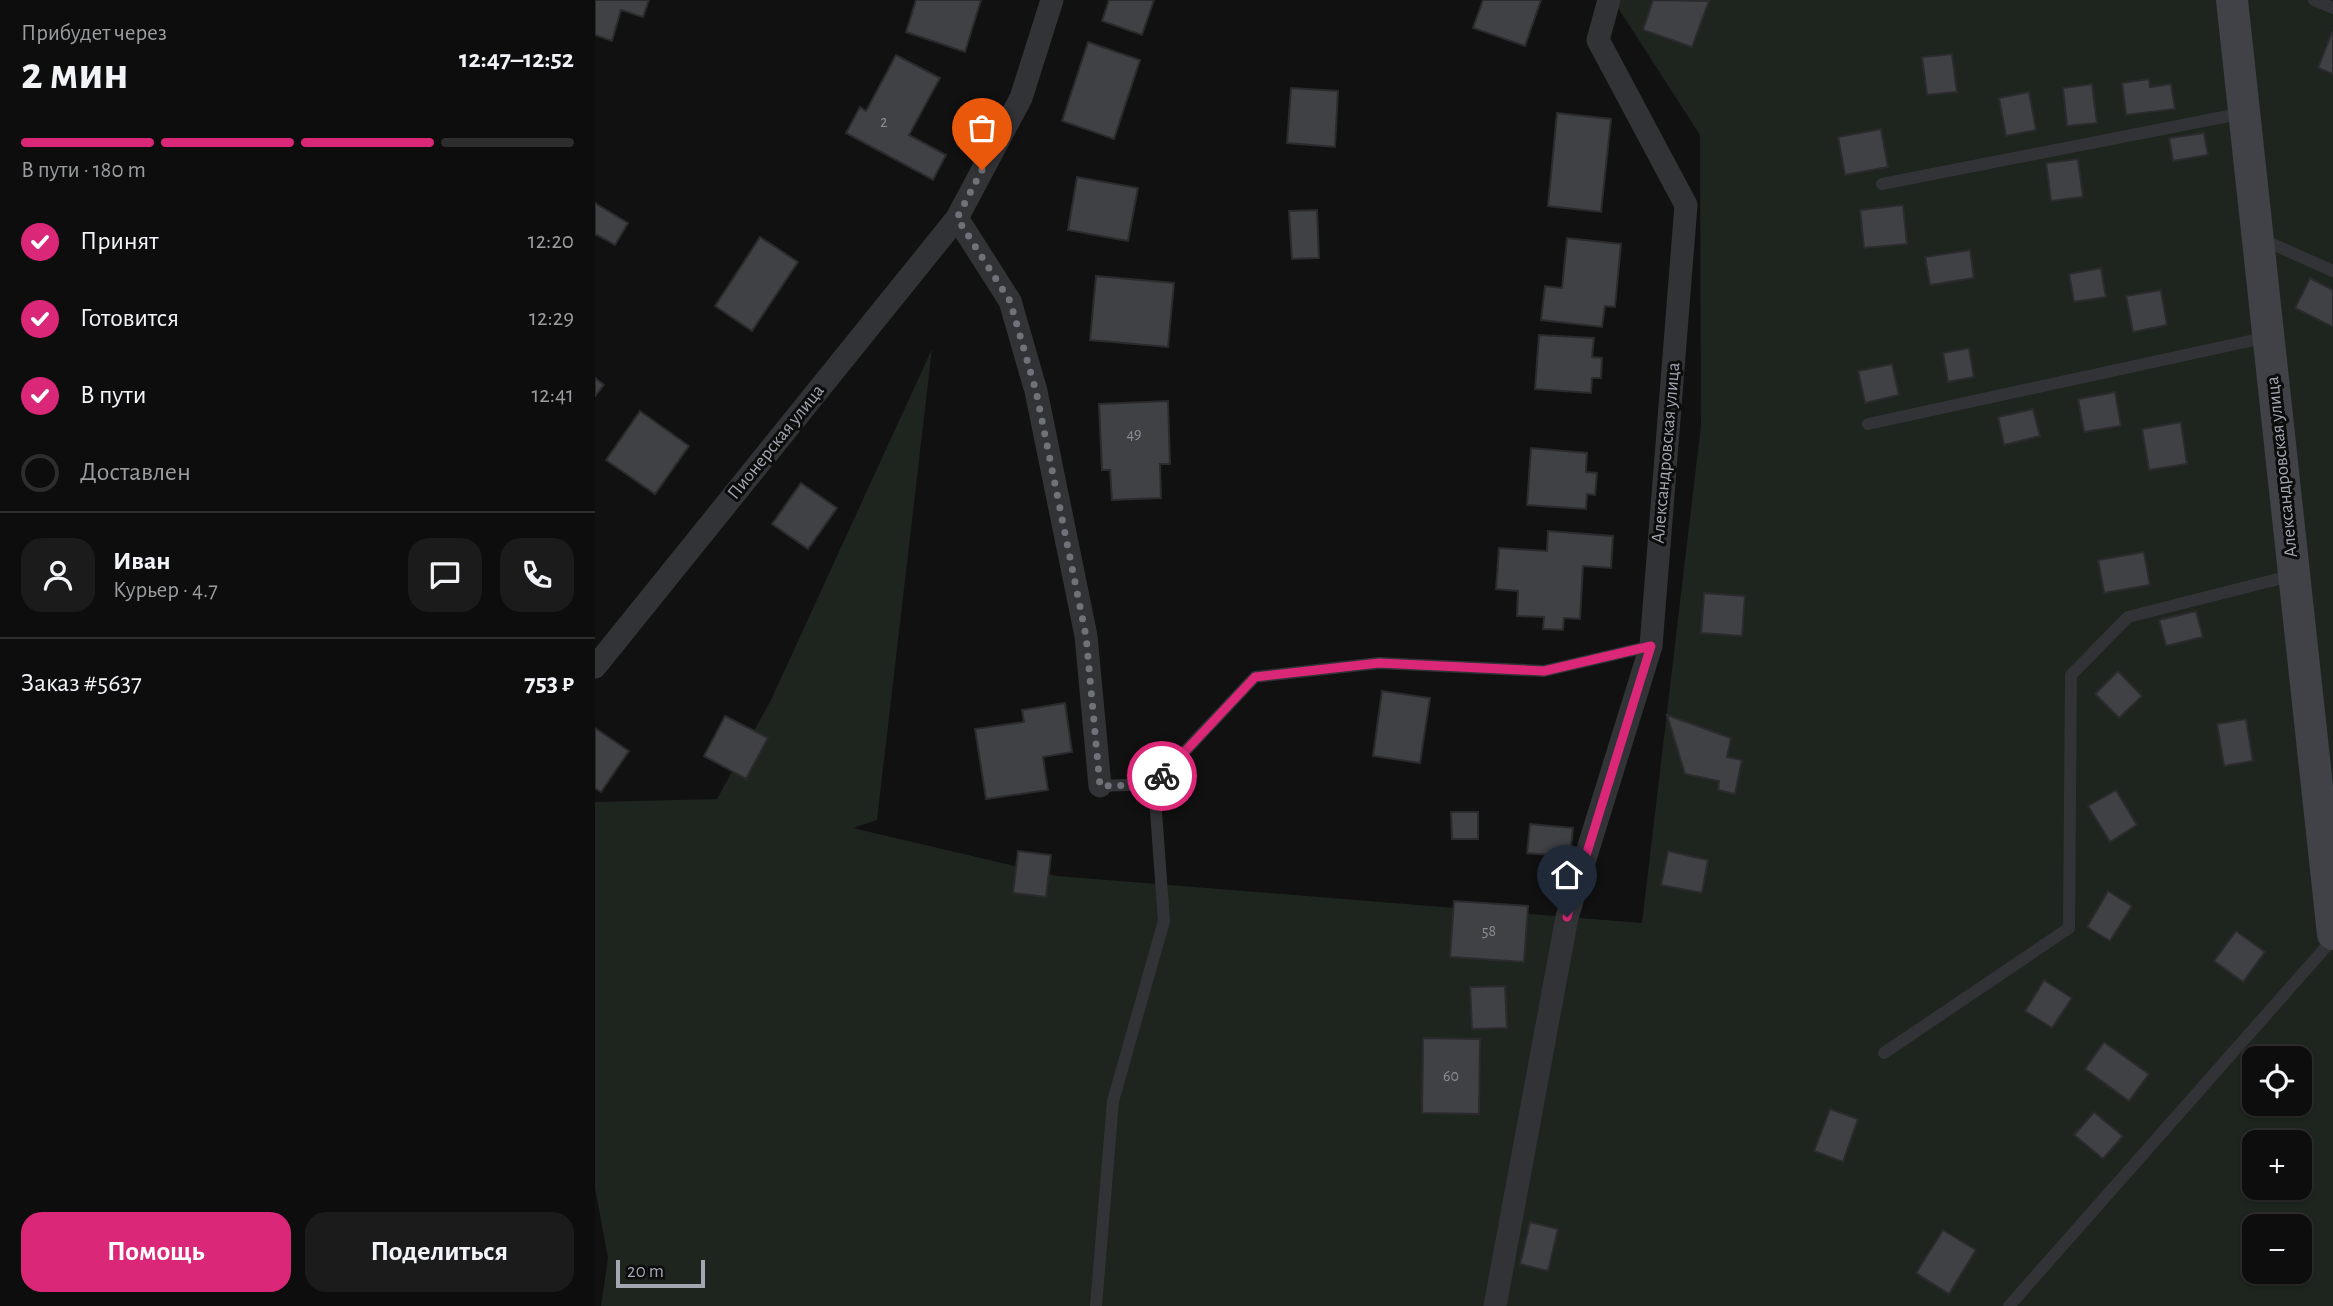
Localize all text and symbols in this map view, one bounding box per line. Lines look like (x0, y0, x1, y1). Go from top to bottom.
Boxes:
text: Прибудет через (21, 22, 167, 45)
text: 12:47–12:52 (459, 46, 574, 72)
text: 2 мин (21, 51, 129, 97)
pin (952, 98, 1012, 170)
icon: bag (963, 109, 1001, 147)
house number: 2 (880, 114, 888, 130)
text: В пути · 180 m (21, 159, 146, 182)
icon: check (21, 223, 59, 261)
text: Принят (80, 228, 159, 254)
text: 12:20 (528, 230, 574, 253)
icon: check (21, 300, 59, 338)
text: Готовится (80, 305, 179, 331)
text: 12:29 (529, 307, 574, 330)
street label: Александровская улица (1649, 361, 1683, 544)
street label: Александровская улица (2263, 375, 2301, 558)
icon: check (21, 377, 59, 415)
street label: Пионерская улица (724, 381, 828, 503)
text: В пути (80, 382, 146, 408)
text: 12:41 (531, 384, 574, 407)
house number: 49 (1126, 426, 1142, 442)
text: Доставлен (80, 459, 191, 485)
button: person (21, 538, 95, 612)
button: chat (408, 538, 482, 612)
button: phone (500, 538, 574, 612)
text: Иван (113, 548, 171, 574)
text: Курьер · 4.7 (113, 579, 218, 602)
text: Заказ #5637 (21, 670, 142, 696)
text: 753 ₽ (524, 670, 574, 696)
courier (1127, 741, 1197, 811)
icon: bike (1143, 757, 1181, 795)
pin (1537, 845, 1597, 917)
icon: home (1548, 856, 1586, 894)
house number: 58 (1482, 923, 1496, 939)
map controls (2242, 1046, 2312, 1284)
button: locate (2242, 1046, 2312, 1116)
house number: 60 (1443, 1068, 1459, 1084)
button: + (2242, 1130, 2312, 1200)
button: Помощь (21, 1212, 291, 1292)
button: Поделиться (305, 1212, 574, 1292)
button: − (2242, 1214, 2312, 1284)
scale bar (616, 1257, 705, 1289)
text: 20 m (627, 1262, 664, 1281)

